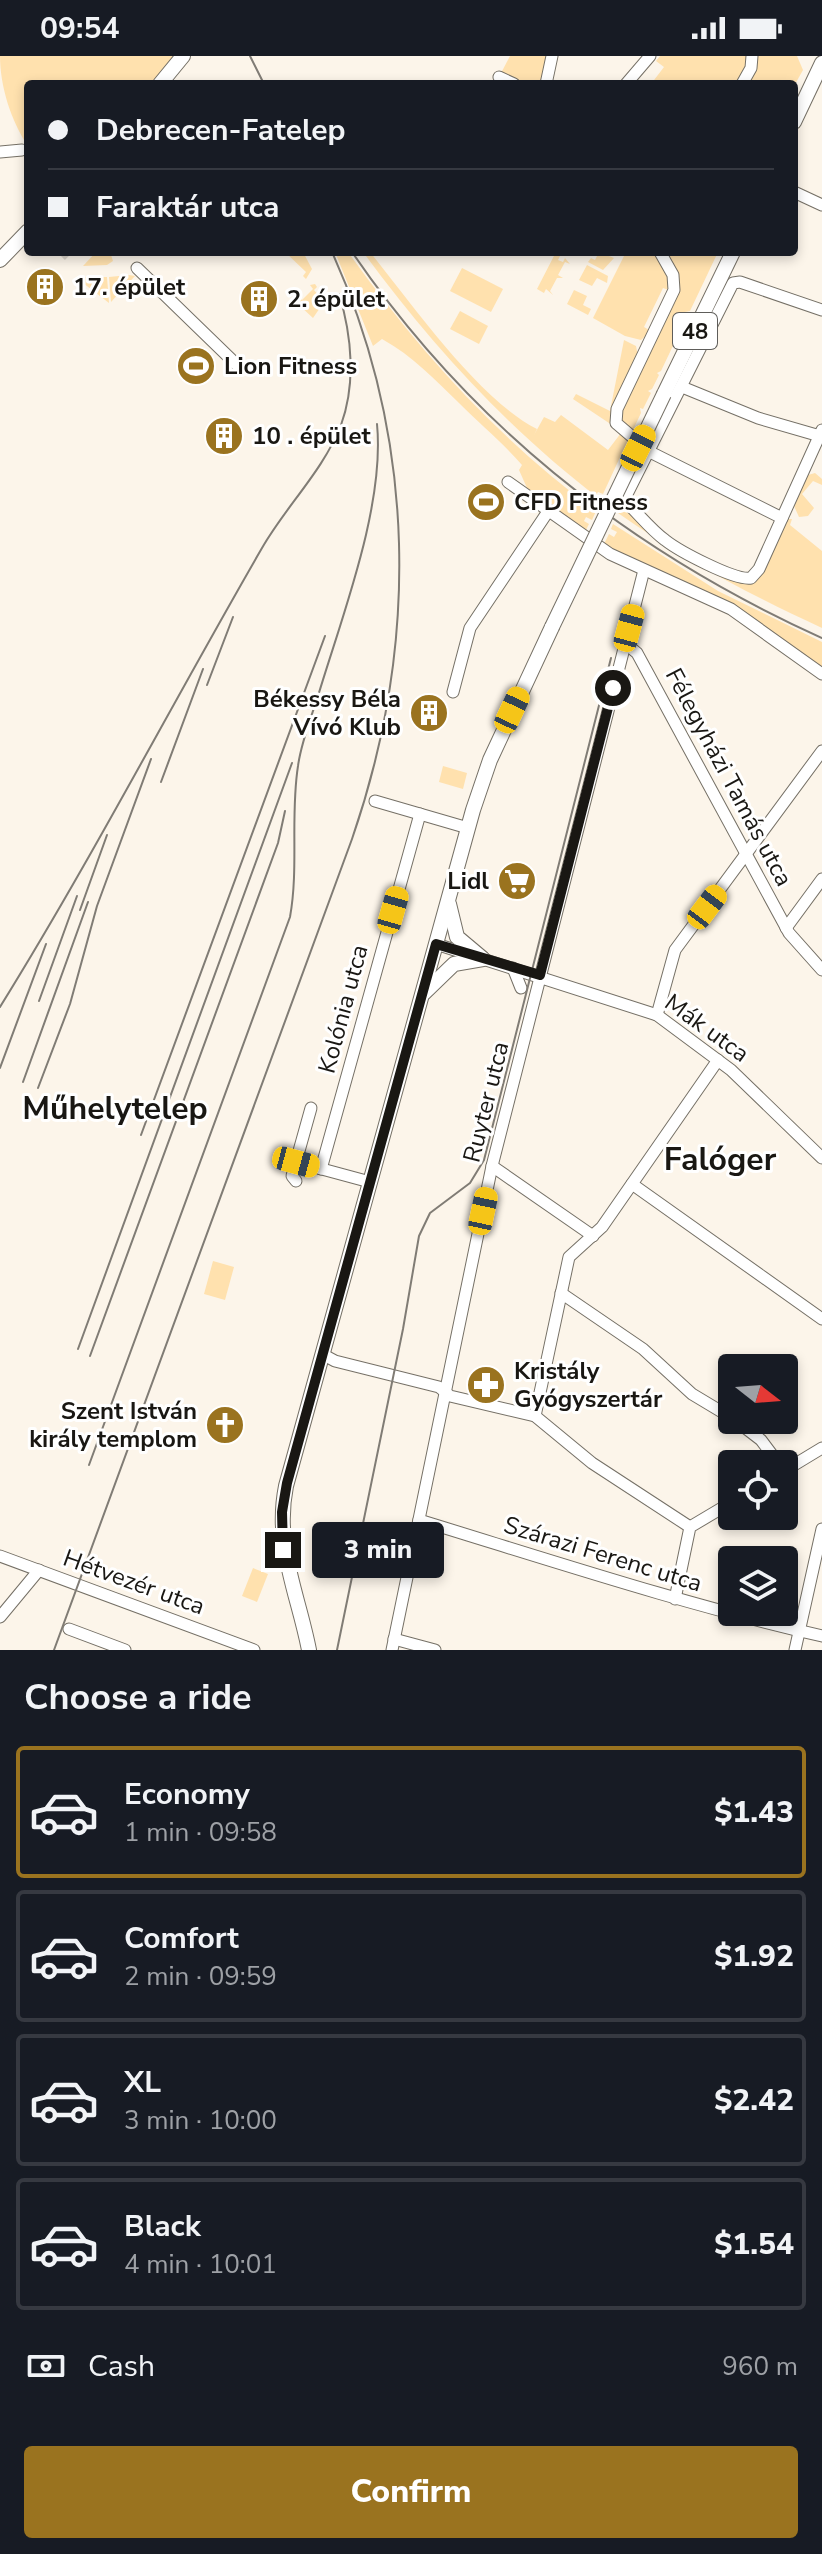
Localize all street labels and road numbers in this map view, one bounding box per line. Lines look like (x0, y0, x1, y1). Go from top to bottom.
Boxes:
road number: 48 (673, 313, 717, 349)
street label: Félegyházi Tamás utca (658, 662, 800, 892)
street label: Kolónia utca (310, 941, 376, 1077)
street label: Mák utca (658, 987, 756, 1069)
street label: Ruyter utca (456, 1038, 516, 1166)
street label: Szárazi Ferenc utca (500, 1509, 706, 1599)
street label: Hétvezér utca (59, 1542, 209, 1622)

